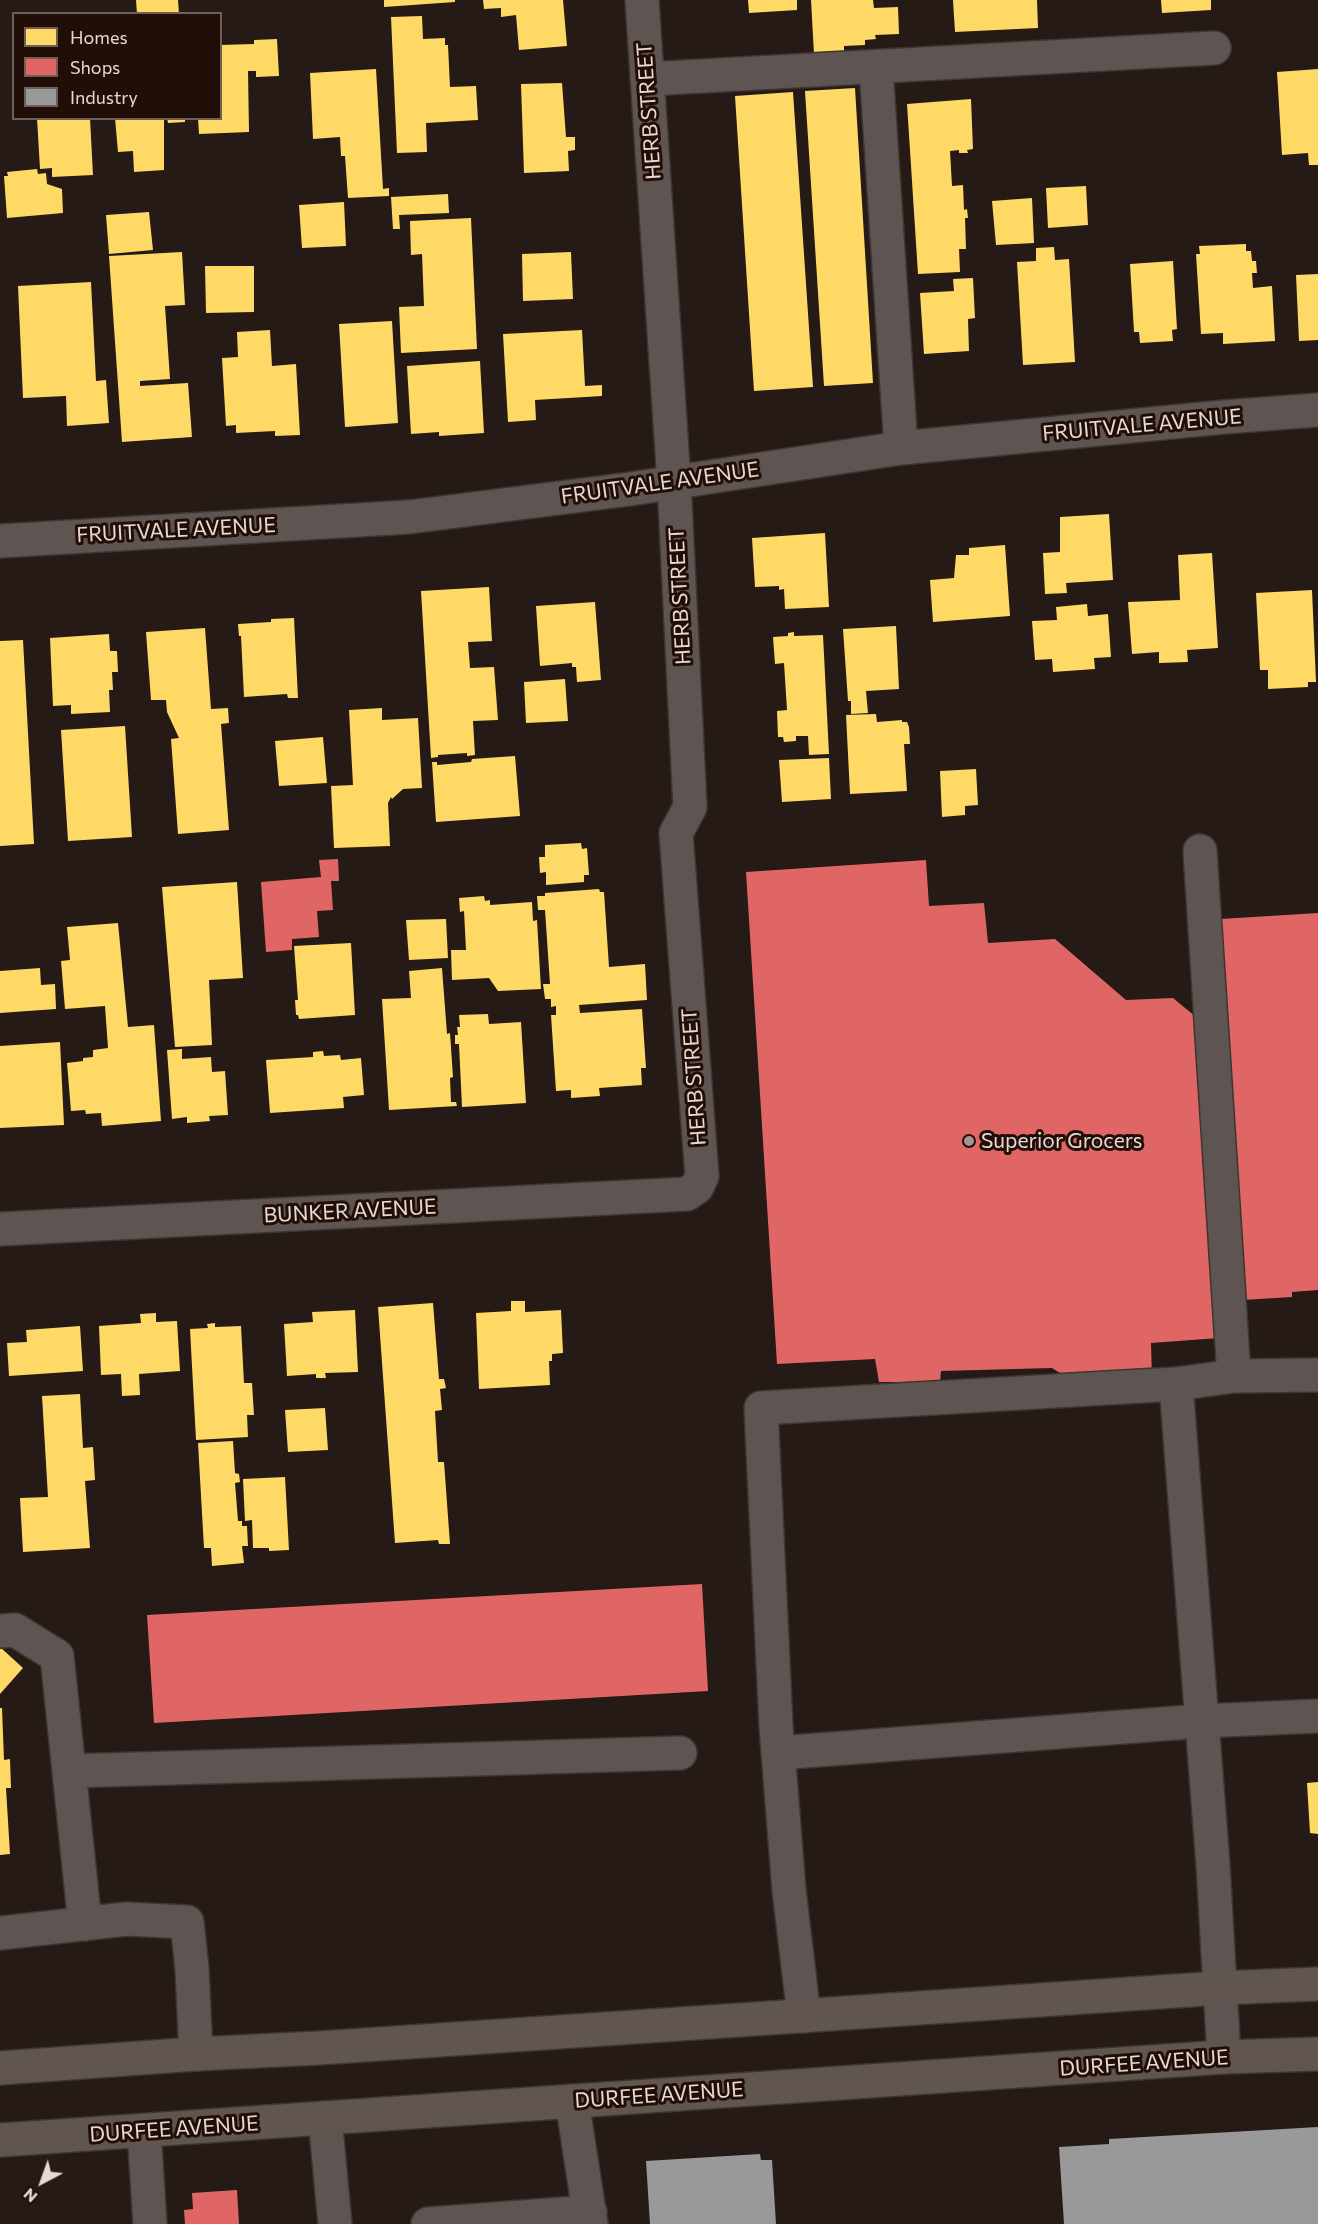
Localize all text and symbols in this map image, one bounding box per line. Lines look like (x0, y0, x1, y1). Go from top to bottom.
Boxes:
legend (12, 12, 222, 120)
text: Homes (70, 26, 128, 48)
street label: HERB STREET (632, 41, 666, 181)
text: Shops (70, 56, 120, 78)
text: Industry (70, 86, 138, 108)
street label: FRUITVALE AVENUE (1041, 404, 1243, 446)
street label: FRUITVALE AVENUE (559, 457, 761, 509)
street label: FRUITVALE AVENUE (76, 512, 276, 548)
street label: HERB STREET (664, 527, 696, 665)
street label: HERB STREET (677, 1007, 711, 1147)
place label: Superior Grocers (981, 1128, 1142, 1154)
marker: Superior Grocers (962, 1134, 976, 1148)
street label: BUNKER AVENUE (263, 1194, 437, 1228)
street label: DURFEE AVENUE (1059, 2045, 1229, 2081)
street label: DURFEE AVENUE (574, 2077, 744, 2113)
street label: DURFEE AVENUE (89, 2111, 259, 2147)
north arrow (12, 2152, 72, 2212)
text: N (19, 2185, 41, 2207)

